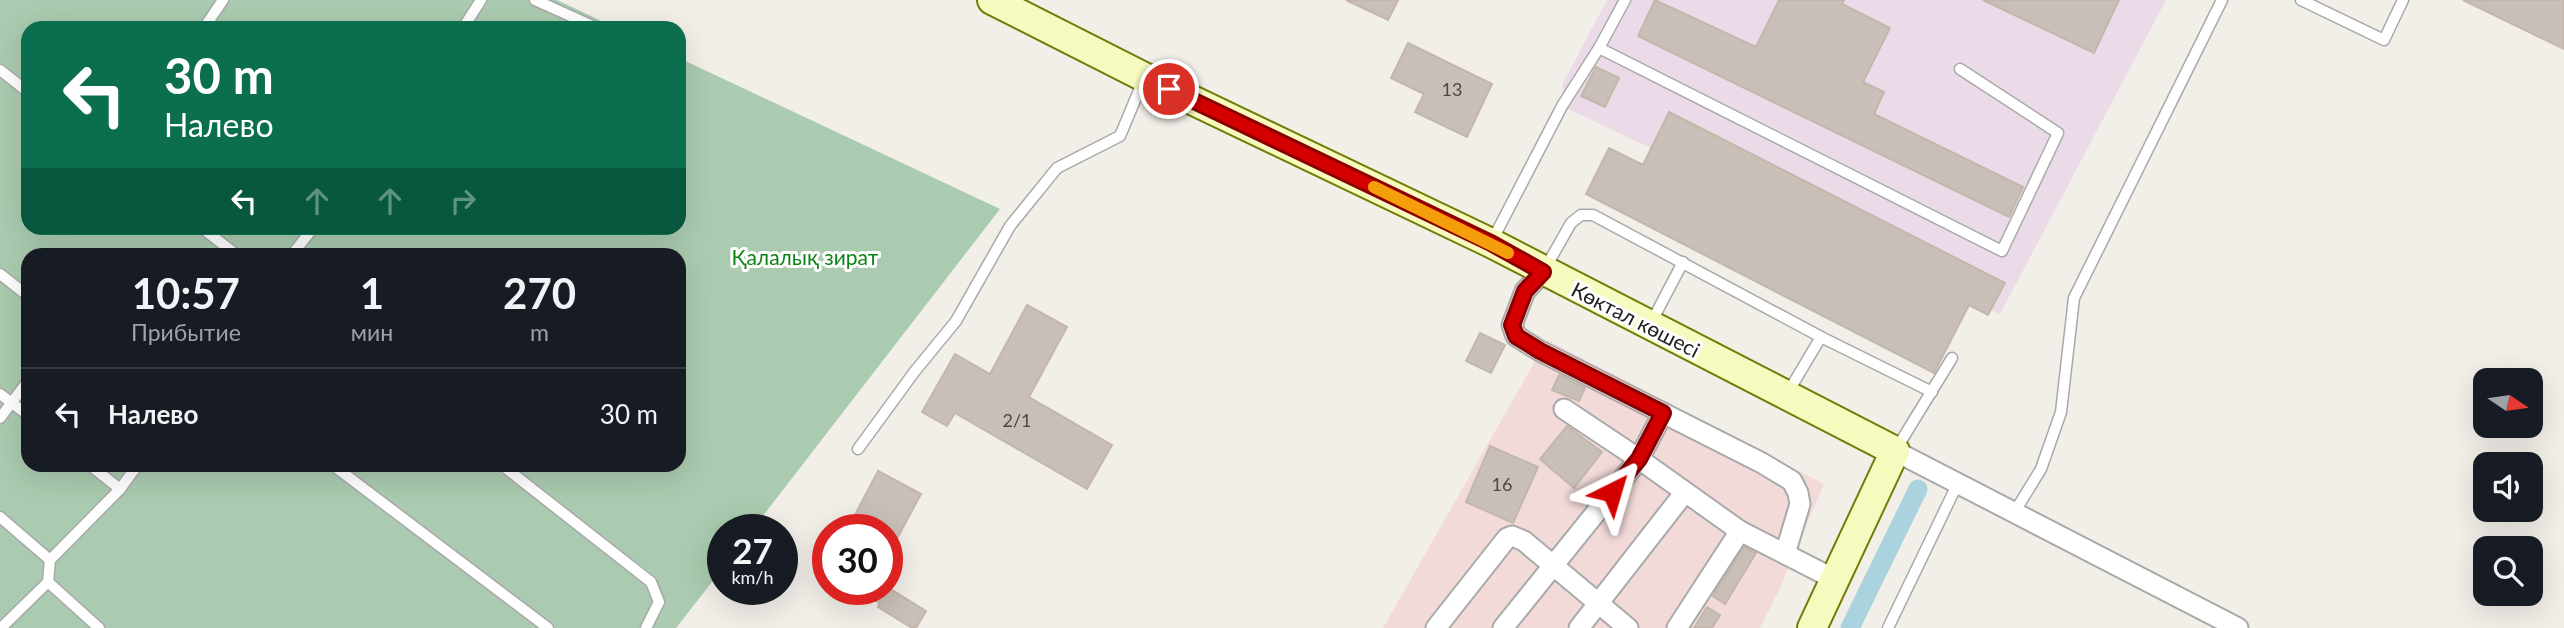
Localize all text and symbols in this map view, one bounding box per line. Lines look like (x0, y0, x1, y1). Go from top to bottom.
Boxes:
text: 30 m (164, 46, 274, 104)
icon: left (49, 49, 140, 140)
pin (1139, 59, 1199, 119)
icon: arrive (1150, 70, 1188, 108)
house number: 13 (1442, 78, 1462, 100)
text: Налево (164, 105, 274, 144)
icon: left (225, 182, 263, 220)
icon: ahead (298, 182, 336, 220)
icon: ahead (371, 182, 409, 220)
icon: right (444, 182, 482, 220)
park label: Қалалық зират (732, 244, 879, 269)
text: 10:57 (132, 268, 240, 318)
text: 1 (360, 268, 384, 318)
text: 270 (503, 268, 576, 318)
street label: Көктал көшесі (1568, 276, 1704, 362)
text: Прибытие (131, 318, 241, 346)
text: мин (351, 318, 393, 346)
text: m (530, 318, 549, 346)
north arrow (2473, 368, 2543, 438)
map controls (2473, 368, 2543, 606)
icon: left (49, 395, 87, 433)
text: Налево (108, 398, 198, 430)
text: 30 m (600, 398, 658, 430)
house number: 2/1 (1002, 409, 1032, 431)
button: sound (2473, 452, 2543, 522)
position arrow (1575, 455, 1649, 529)
house number: 16 (1492, 473, 1512, 495)
speed limit sign: 30 (812, 514, 903, 605)
text: 27 (732, 529, 773, 571)
button: search (2473, 536, 2543, 606)
text: km/h (731, 566, 774, 588)

